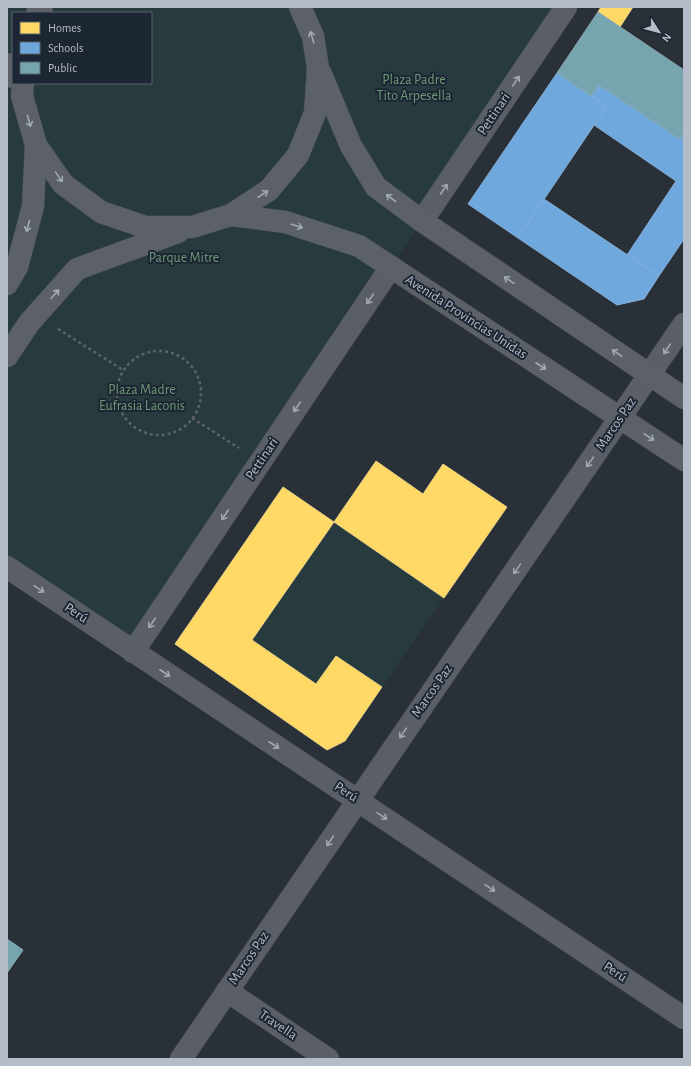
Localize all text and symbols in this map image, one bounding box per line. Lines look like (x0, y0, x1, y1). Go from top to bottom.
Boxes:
legend (12, 12, 152, 84)
north arrow (639, 12, 679, 52)
text: Homes (48, 22, 81, 34)
one-way arrow (308, 30, 315, 43)
text: N (660, 31, 673, 44)
text: Schools (48, 42, 83, 54)
text: Public (48, 62, 77, 74)
park label: Plaza Padre Tito Arpesella (377, 73, 452, 103)
one-way arrow (512, 76, 520, 87)
street label: Pettinari (475, 91, 513, 137)
one-way arrow (26, 114, 33, 127)
one-way arrow (55, 172, 63, 183)
one-way arrow (440, 184, 448, 195)
one-way arrow (257, 190, 268, 198)
one-way arrow (385, 193, 396, 202)
one-way arrow (24, 219, 31, 232)
one-way arrow (290, 223, 303, 230)
park label: Parque Mitre (149, 251, 219, 265)
street label: Avenida Provincias Unidas (403, 272, 529, 362)
one-way arrow (504, 276, 515, 284)
one-way arrow (51, 288, 60, 299)
one-way arrow (366, 294, 374, 305)
one-way arrow (663, 343, 671, 354)
one-way arrow (612, 349, 623, 357)
one-way arrow (535, 362, 546, 370)
park label: Plaza Madre Eufrasia Laconis (99, 383, 185, 413)
street label: Marcos Paz (593, 395, 639, 453)
one-way arrow (293, 402, 301, 413)
one-way arrow (644, 433, 655, 441)
street label: Pettinari (243, 436, 281, 482)
one-way arrow (586, 456, 594, 467)
one-way arrow (220, 509, 228, 521)
one-way arrow (513, 563, 521, 574)
one-way arrow (34, 585, 45, 593)
street label: Perú (62, 600, 90, 626)
one-way arrow (148, 617, 156, 628)
street label: Marcos Paz (409, 662, 455, 720)
one-way arrow (159, 669, 170, 677)
one-way arrow (399, 728, 407, 739)
one-way arrow (268, 741, 280, 749)
street label: Perú (332, 779, 360, 805)
one-way arrow (376, 812, 387, 820)
one-way arrow (326, 835, 334, 846)
one-way arrow (485, 884, 496, 893)
street label: Marcos Paz (226, 929, 272, 987)
street label: Perú (601, 959, 629, 985)
street label: Travella (257, 1007, 300, 1043)

